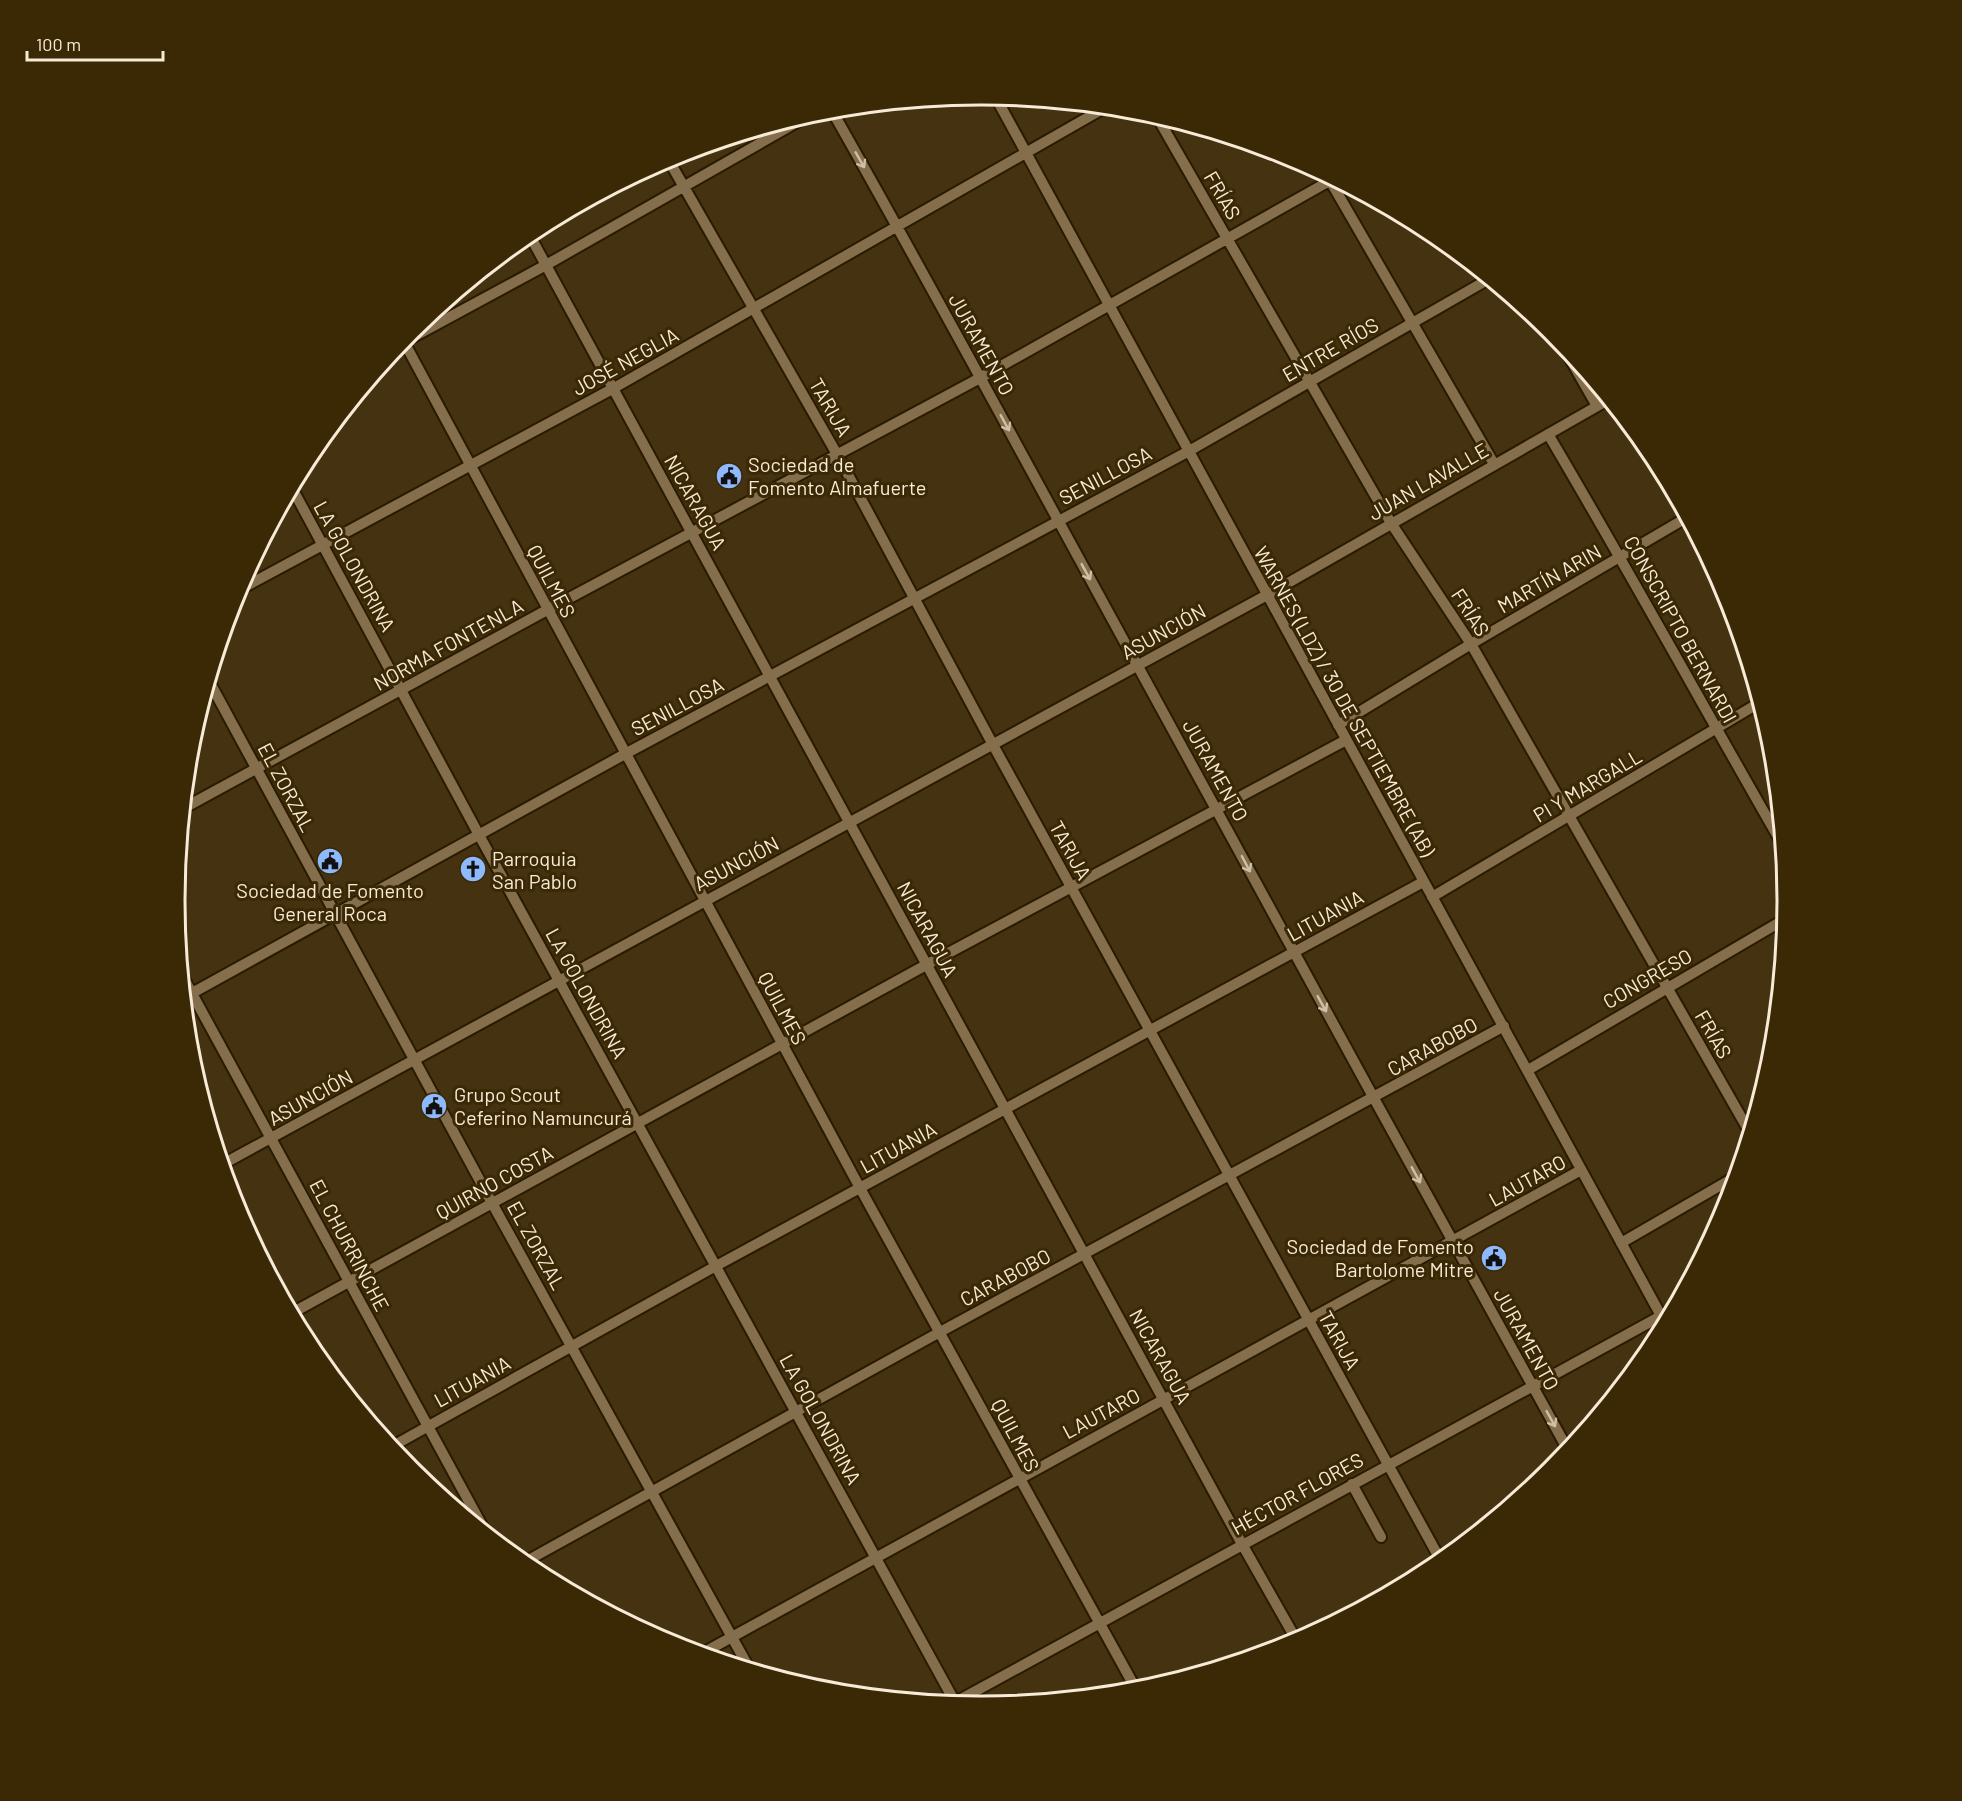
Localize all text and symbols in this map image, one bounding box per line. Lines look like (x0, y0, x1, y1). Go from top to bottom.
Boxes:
scale bar (27, 24, 164, 62)
text: 100 m (36, 33, 81, 55)
one-way arrow (854, 151, 866, 168)
street label: FRÍAS (1200, 167, 1246, 223)
street label: JURAMENTO (944, 289, 1020, 399)
street label: ENTRE RÍOS (1278, 312, 1382, 386)
street label: JOSÉ NEGLIA (568, 322, 682, 400)
street label: TARIJA (805, 374, 857, 440)
one-way arrow (999, 414, 1011, 431)
street label: JUAN LAVALLE (1364, 437, 1492, 525)
street label: SENILLOSA (1055, 441, 1155, 509)
street label: NICARAGUA (660, 450, 732, 554)
place label: Sociedad de Fomento Almafuerte (748, 452, 926, 499)
public building icon: Sociedad de Fomento Almafuerte (714, 461, 744, 491)
street label: LA GOLONDRINA (309, 497, 401, 635)
street label: CONSCRIPTO BERNARDI (1620, 531, 1742, 727)
street label: MARTÍN ARIN (1493, 539, 1605, 617)
street label: QUILMES (523, 540, 581, 622)
street label: WARNES (LDZ) / 30 DE SEPTIEMBRE (AB) (1249, 542, 1441, 861)
one-way arrow (1081, 562, 1092, 580)
street label: FRÍAS (1447, 584, 1495, 640)
street label: NORMA FONTENLA (369, 593, 527, 695)
street label: ASUNCIÓN (1117, 598, 1209, 664)
street label: SENILLOSA (627, 672, 727, 740)
street label: JURAMENTO (1178, 715, 1254, 825)
street label: EL ZORZAL (253, 738, 321, 836)
street label: PI Y MARGALL (1528, 743, 1646, 827)
street label: TARIJA (1045, 816, 1097, 884)
street label: ASUNCIÓN (689, 831, 783, 895)
public building icon: Sociedad de Fomento General Roca (315, 846, 345, 876)
place label: Parroquia San Pablo (492, 846, 577, 893)
church icon: Parroquia San Pablo (458, 854, 488, 884)
one-way arrow (1240, 855, 1252, 872)
street label: NICARAGUA (893, 877, 963, 981)
place label: Sociedad de Fomento General Roca (236, 878, 424, 925)
street label: LITUANIA (1283, 884, 1367, 946)
street label: LA GOLONDRINA (541, 924, 633, 1062)
street label: CONGRESO (1598, 943, 1696, 1013)
street label: QUILMES (754, 967, 812, 1049)
one-way arrow (1316, 995, 1328, 1012)
street label: FRÍAS (1691, 1006, 1737, 1062)
street label: CARABOBO (1383, 1011, 1481, 1081)
street label: ASUNCIÓN (264, 1064, 356, 1130)
place label: Grupo Scout Ceferino Namuncurá (454, 1082, 632, 1129)
public building icon: Grupo Scout Ceferino Namuncurá (419, 1091, 449, 1121)
street label: LITUANIA (856, 1116, 940, 1178)
street label: QUIRNO COSTA (431, 1140, 557, 1224)
street label: LAUTARO (1484, 1149, 1570, 1211)
one-way arrow (1410, 1166, 1422, 1183)
street label: EL CHURRINCHE (305, 1175, 395, 1315)
street label: EL ZORZAL (503, 1196, 571, 1294)
place label: Sociedad de Fomento Bartolome Mitre (1286, 1234, 1474, 1281)
street label: CARABOBO (956, 1243, 1054, 1311)
public building icon: Sociedad de Fomento Bartolome Mitre (1479, 1243, 1509, 1273)
street label: JURAMENTO (1489, 1284, 1565, 1394)
street label: NICARAGUA (1125, 1304, 1197, 1408)
street label: TARIJA (1314, 1306, 1366, 1374)
street label: LITUANIA (430, 1350, 514, 1412)
street label: LA GOLONDRINA (775, 1350, 867, 1488)
street label: LAUTARO (1058, 1383, 1144, 1443)
street label: QUILMES (987, 1394, 1045, 1476)
one-way arrow (1545, 1410, 1557, 1427)
street label: HÉCTOR FLORES (1227, 1447, 1367, 1539)

